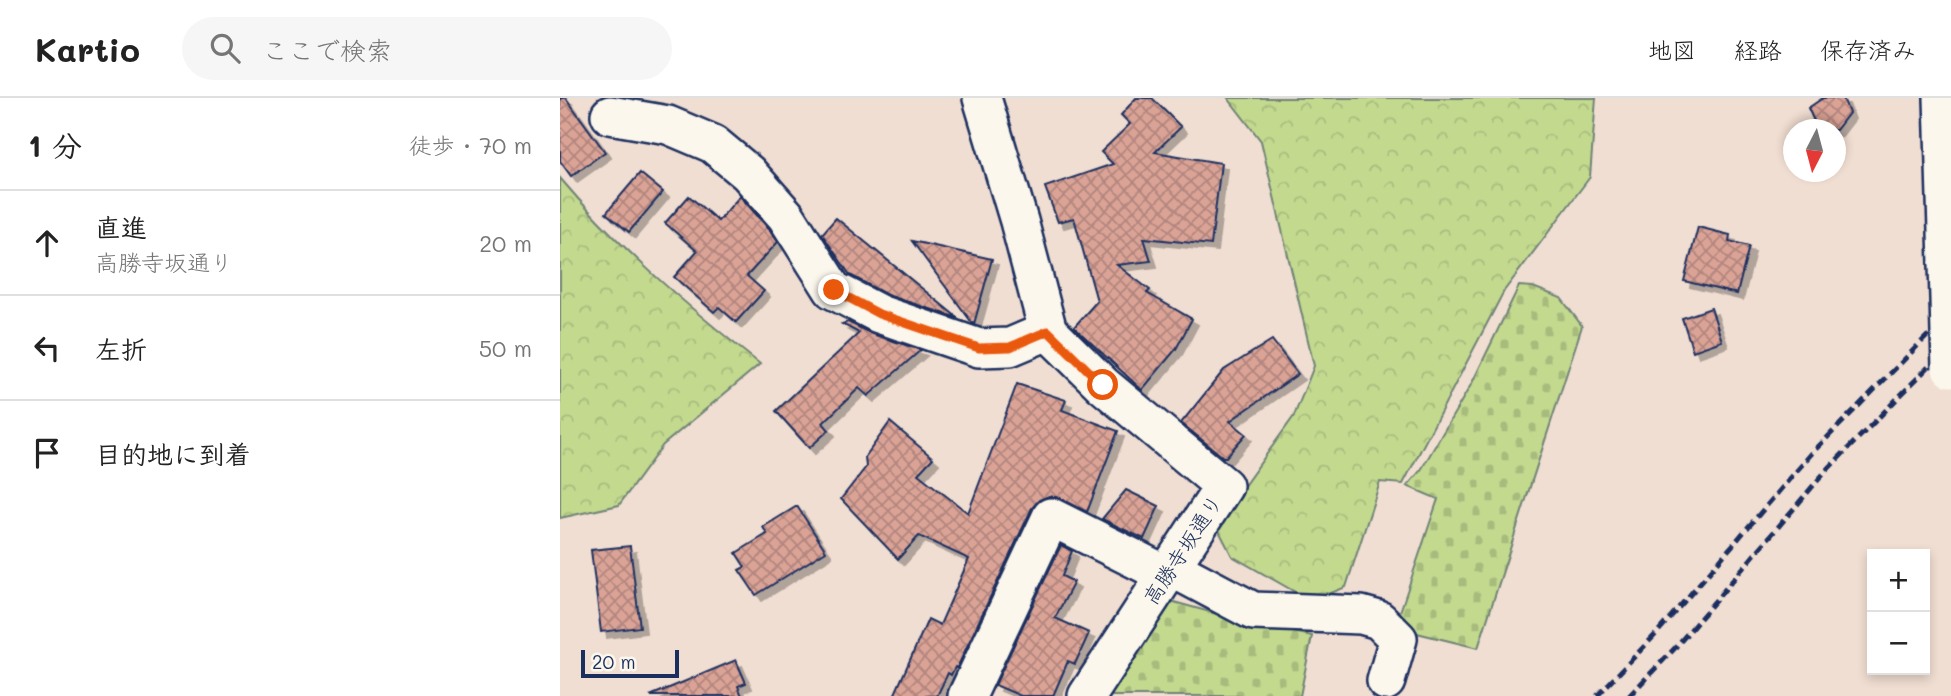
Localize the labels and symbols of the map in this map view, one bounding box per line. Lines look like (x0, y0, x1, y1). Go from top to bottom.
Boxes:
north arrow (1783, 119, 1846, 182)
route end (818, 274, 849, 305)
route start (1087, 369, 1118, 400)
street label: 高勝寺坂通り (1136, 489, 1228, 609)
scale bar (581, 647, 679, 679)

